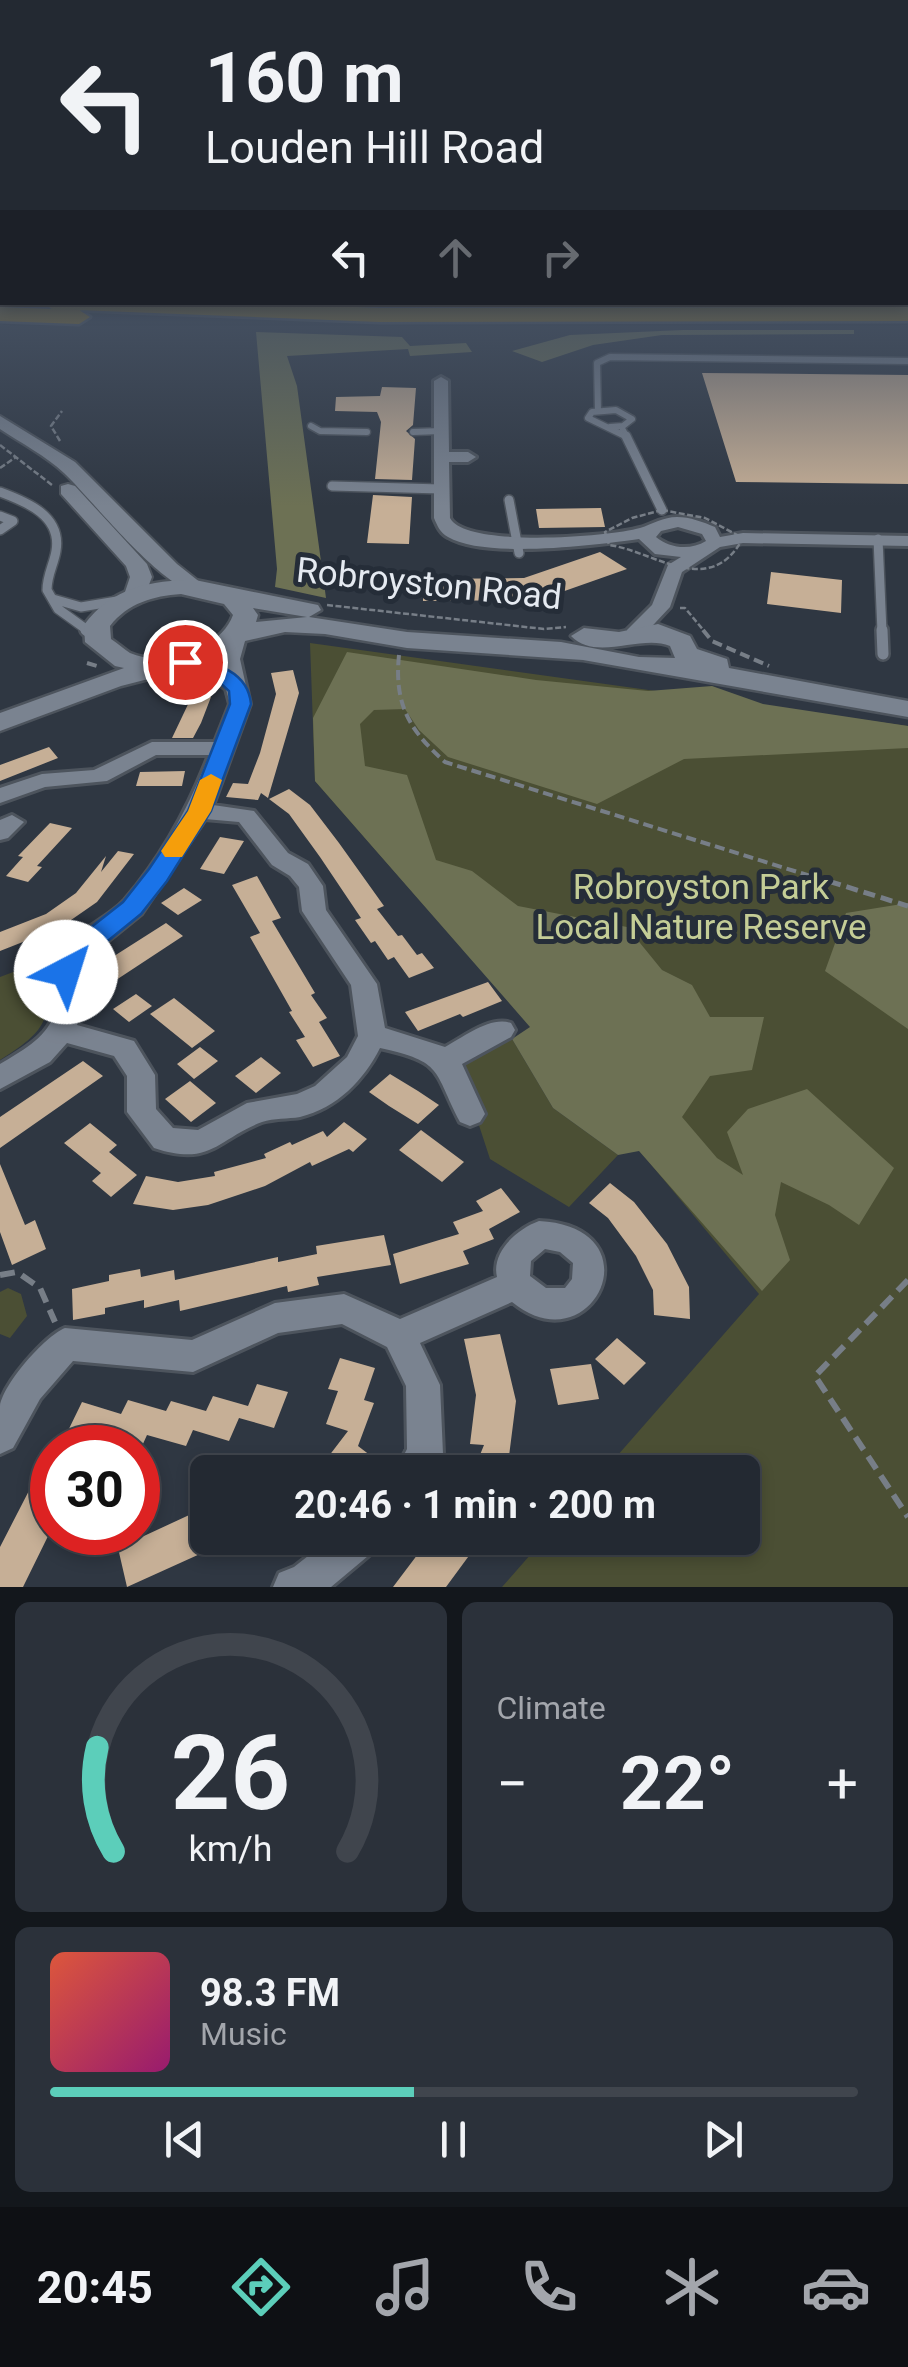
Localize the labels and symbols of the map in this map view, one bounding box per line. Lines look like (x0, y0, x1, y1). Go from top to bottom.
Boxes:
street label: Robroyston Road (294, 550, 564, 618)
pin (143, 620, 228, 705)
park label: Robroyston Park Local Nature Reserve (535, 867, 867, 948)
position arrow (14, 920, 118, 1024)
speed limit sign: 30 (30, 1425, 160, 1555)

